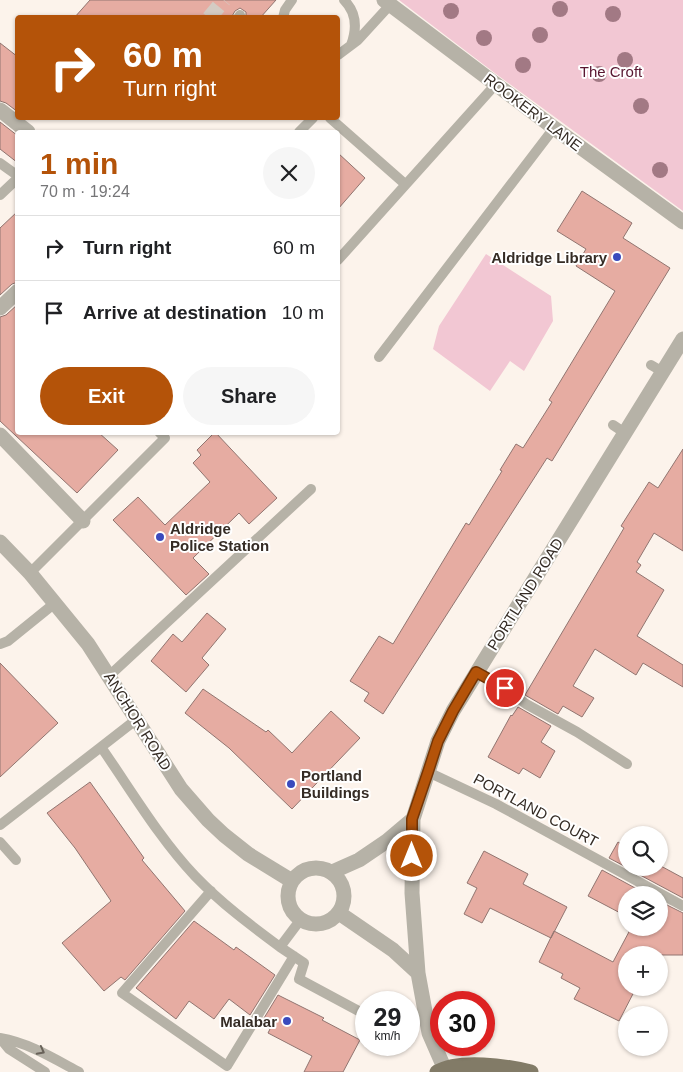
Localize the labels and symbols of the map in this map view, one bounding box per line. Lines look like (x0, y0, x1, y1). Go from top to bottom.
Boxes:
park label: The Croft (580, 63, 643, 80)
street label: ROOKERY LANE (481, 70, 585, 154)
place label: Aldridge Library (491, 249, 608, 266)
marker: Aldridge Library (611, 251, 623, 263)
place label: Aldridge Police Station (170, 520, 269, 554)
marker: Aldridge Police Station (154, 531, 166, 543)
street label: PORTLAND ROAD (484, 535, 566, 653)
pin (484, 667, 526, 709)
street label: ANCHOR ROAD (101, 669, 175, 773)
place label: Portland Buildings (301, 767, 369, 801)
street label: PORTLAND COURT (471, 770, 601, 850)
marker: Portland Buildings (285, 778, 297, 790)
position arrow (385, 829, 437, 881)
speed limit sign: 30 (430, 991, 495, 1056)
place label: Malabar (220, 1013, 277, 1030)
marker: Malabar (281, 1015, 293, 1027)
one-way arrow (36, 1045, 45, 1055)

